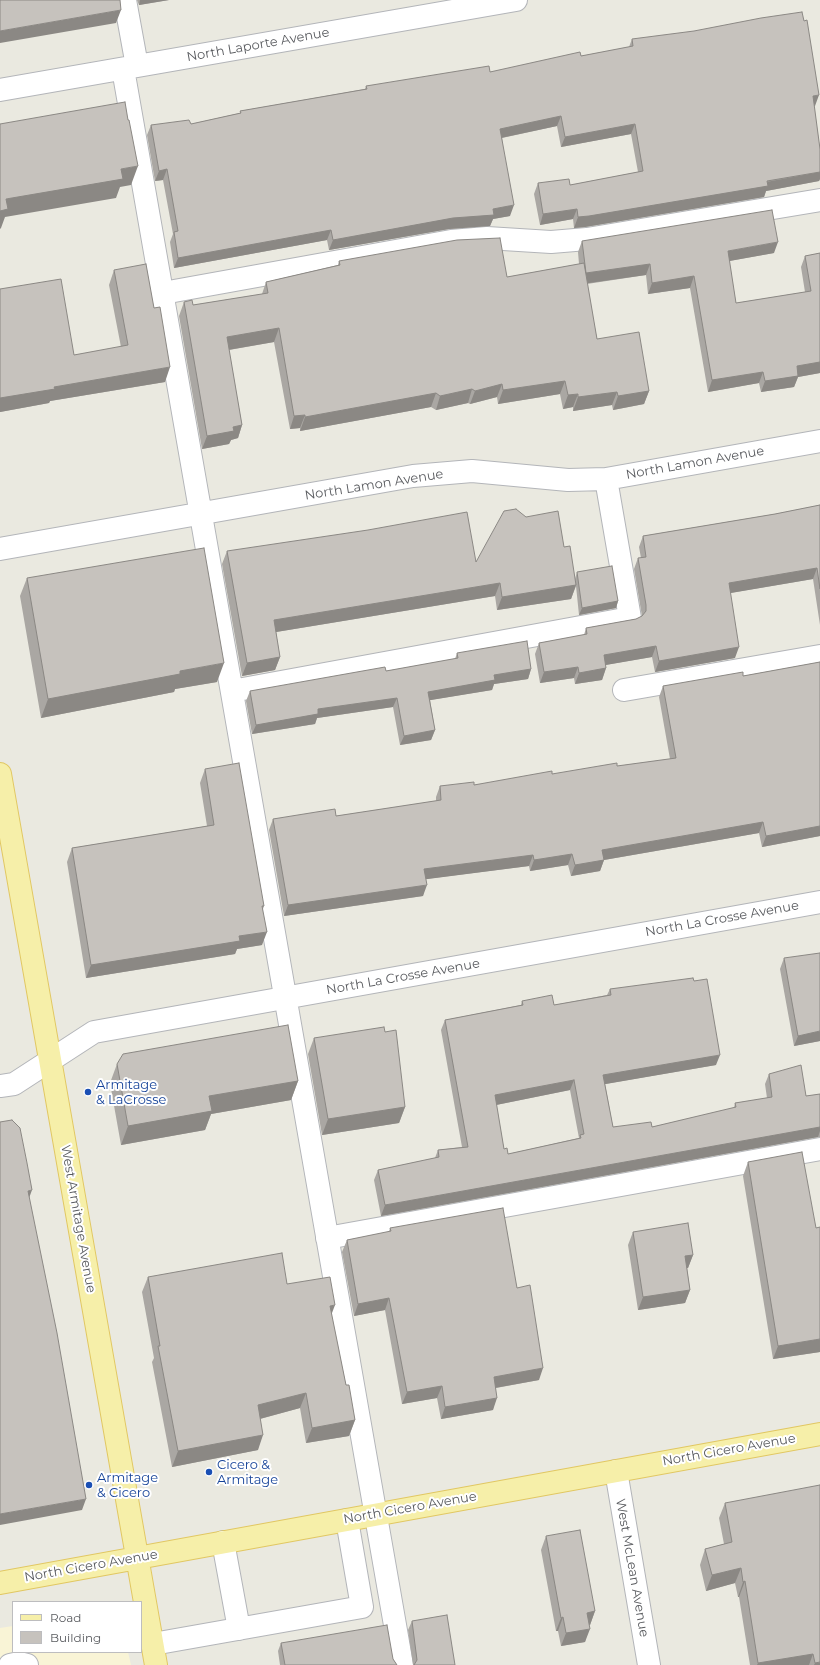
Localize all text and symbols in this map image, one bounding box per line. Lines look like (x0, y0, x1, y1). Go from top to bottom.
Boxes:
street label: North Laporte Avenue (185, 25, 331, 65)
street label: North Lamon Avenue (625, 443, 765, 483)
street label: North Lamon Avenue (304, 466, 444, 504)
street label: North La Crosse Avenue (644, 898, 800, 940)
street label: North La Crosse Avenue (325, 956, 481, 998)
place label: Armitage & LaCrosse (96, 1077, 166, 1108)
marker: Armitage & LaCrosse (83, 1087, 93, 1097)
street label: West Armitage Avenue (57, 1144, 99, 1294)
street label: North Cicero Avenue (661, 1431, 797, 1469)
place label: Cicero & Armitage (217, 1457, 278, 1488)
marker: Cicero & Armitage (204, 1467, 214, 1477)
place label: Armitage & Cicero (97, 1470, 158, 1501)
marker: Armitage & Cicero (84, 1480, 94, 1490)
street label: North Cicero Avenue (342, 1489, 478, 1527)
street label: West McLean Avenue (612, 1497, 652, 1639)
street label: North Cicero Avenue (23, 1547, 159, 1585)
legend (12, 1601, 142, 1653)
text: Road (50, 1610, 81, 1625)
text: Building (50, 1630, 101, 1645)

